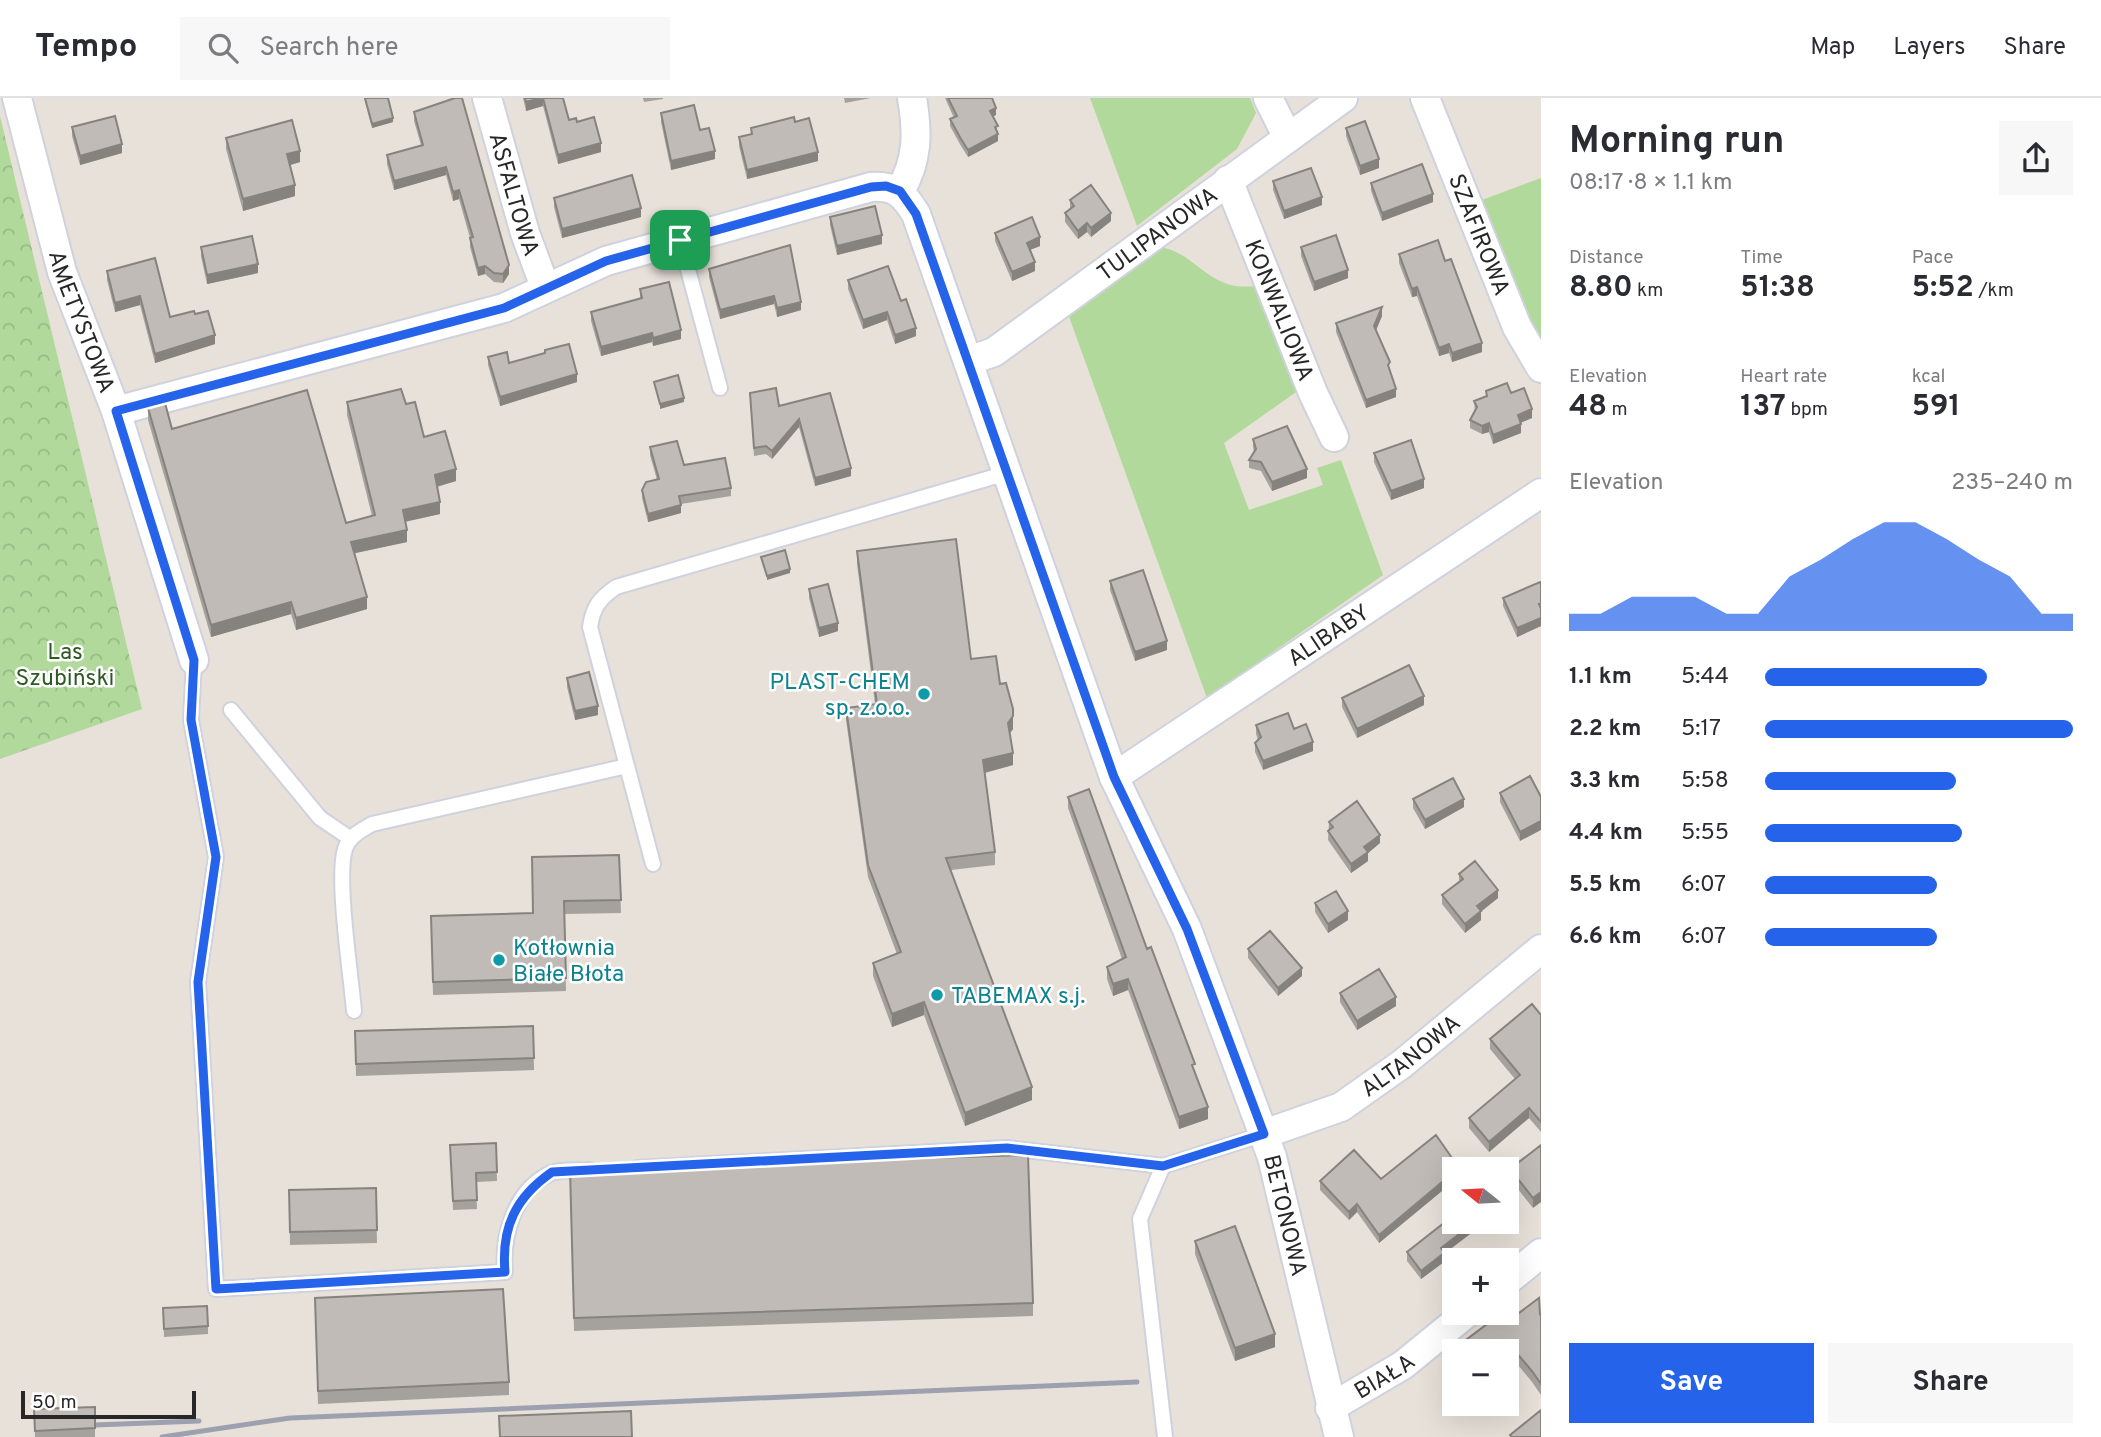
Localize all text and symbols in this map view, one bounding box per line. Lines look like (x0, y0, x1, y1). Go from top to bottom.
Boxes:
search box (180, 17, 670, 80)
text: Tempo (35, 27, 138, 69)
icon: search (204, 29, 242, 67)
text: Search here (260, 32, 398, 65)
text: Map (1810, 33, 1855, 63)
text: Layers (1893, 33, 1965, 63)
text: Share (2003, 33, 2066, 63)
text: Morning run (1569, 118, 1785, 167)
button: share (1999, 121, 2073, 195)
street label: ASFALTOWA (480, 130, 544, 261)
text: 08:17 · 8 × 1.1 km (1569, 169, 1733, 198)
street label: SZAFIROWA (1440, 170, 1515, 300)
street label: TULIPANOWA (1092, 182, 1224, 289)
pin (650, 210, 710, 270)
icon: arrive (661, 221, 699, 259)
street label: KONWALIOWA (1236, 236, 1319, 386)
text: Distance (1569, 246, 1644, 270)
text: Time (1740, 246, 1783, 270)
text: Pace (1912, 246, 1953, 270)
street label: AMETYSTOWA (40, 248, 120, 398)
text: 8.80 (1569, 270, 1633, 307)
text: 51:38 (1740, 270, 1815, 307)
text: 5:52 (1912, 270, 1974, 307)
text: km (1633, 279, 1663, 303)
text: /km (1974, 279, 2014, 303)
text: Elevation (1569, 365, 1647, 389)
text: Heart rate (1740, 365, 1827, 389)
text: kcal (1912, 365, 1945, 389)
text: 48 (1569, 389, 1607, 426)
text: 137 (1740, 389, 1786, 426)
text: 591 (1912, 389, 1960, 426)
text: m (1607, 398, 1628, 422)
text: bpm (1786, 398, 1828, 422)
text: Elevation (1569, 469, 1664, 498)
text: 235–240 m (1951, 469, 2073, 498)
street label: ALIBABY (1283, 599, 1376, 674)
park label: Las Szubiński (16, 639, 114, 694)
text: 1.1 km (1569, 663, 1632, 692)
text: 5:44 (1681, 663, 1729, 692)
place label: PLAST-CHEM sp. z.o.o. (770, 669, 910, 724)
marker: PLAST-CHEM sp. z.o.o. (916, 686, 932, 702)
text: 2.2 km (1569, 715, 1642, 744)
text: 5:17 (1681, 715, 1721, 744)
text: 3.3 km (1569, 767, 1640, 796)
text: 5:58 (1681, 767, 1729, 796)
text: 4.4 km (1569, 819, 1643, 848)
text: 5:55 (1681, 819, 1729, 848)
text: 5.5 km (1569, 871, 1642, 900)
text: 6:07 (1681, 871, 1726, 900)
text: 6.6 km (1569, 923, 1642, 952)
text: 6:07 (1681, 923, 1726, 952)
place label: Kotłownia Białe Błota (513, 935, 624, 990)
marker: Kotłownia Białe Błota (491, 952, 507, 968)
place label: TABEMAX s.j. (951, 983, 1085, 1012)
marker: TABEMAX s.j. (929, 987, 945, 1003)
street label: ALTANOWA (1356, 1010, 1468, 1105)
street label: BETONOWA (1255, 1152, 1312, 1280)
north arrow (1442, 1157, 1519, 1234)
map controls (1442, 1157, 1519, 1416)
button: + (1442, 1248, 1519, 1325)
button: − (1442, 1339, 1519, 1416)
button: Save (1569, 1343, 1814, 1423)
button: Share (1828, 1343, 2073, 1423)
street label: BIAŁA (1350, 1349, 1422, 1407)
scale bar (21, 1388, 196, 1420)
text: 50 m (32, 1391, 77, 1415)

